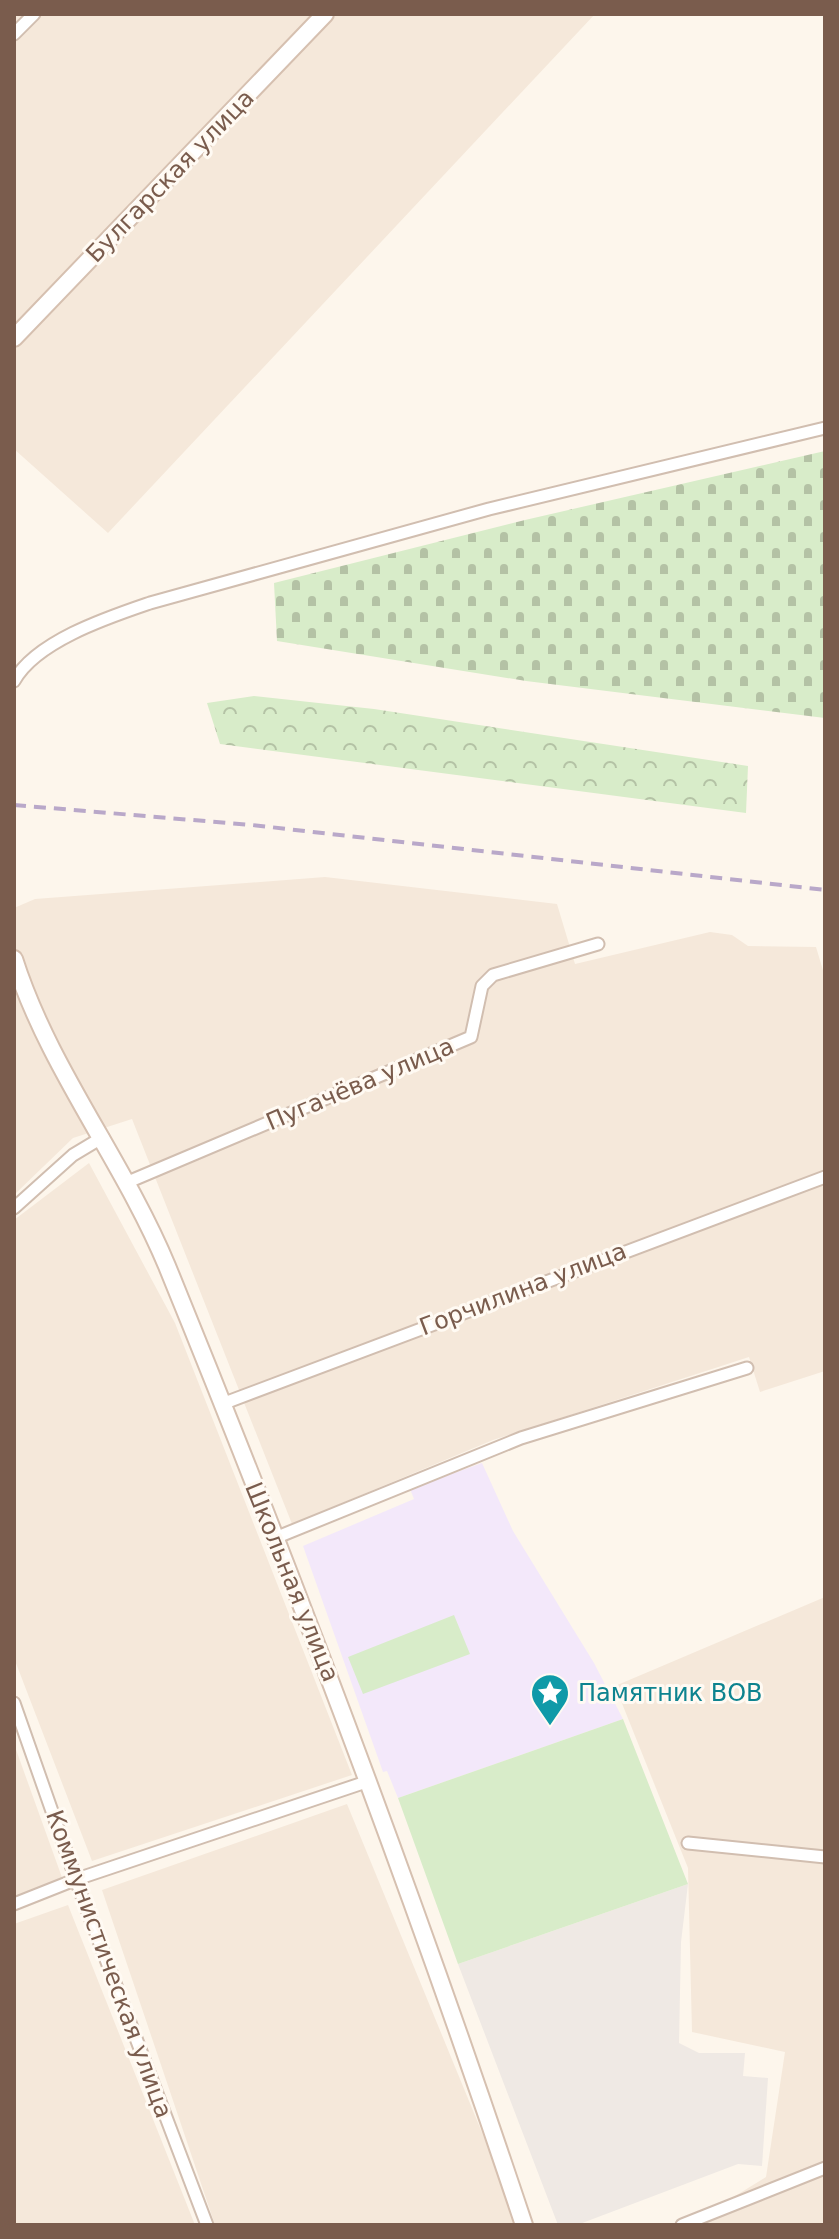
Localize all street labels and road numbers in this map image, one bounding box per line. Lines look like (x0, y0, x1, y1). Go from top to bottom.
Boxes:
street label: Булгарская улица (80, 84, 260, 268)
street label: Пугачёва улица (262, 1032, 458, 1136)
street label: Горчилина улица (416, 1237, 630, 1341)
street label: Школьная улица (239, 1478, 345, 1686)
street label: Коммунистическая улица (40, 1806, 178, 2122)

